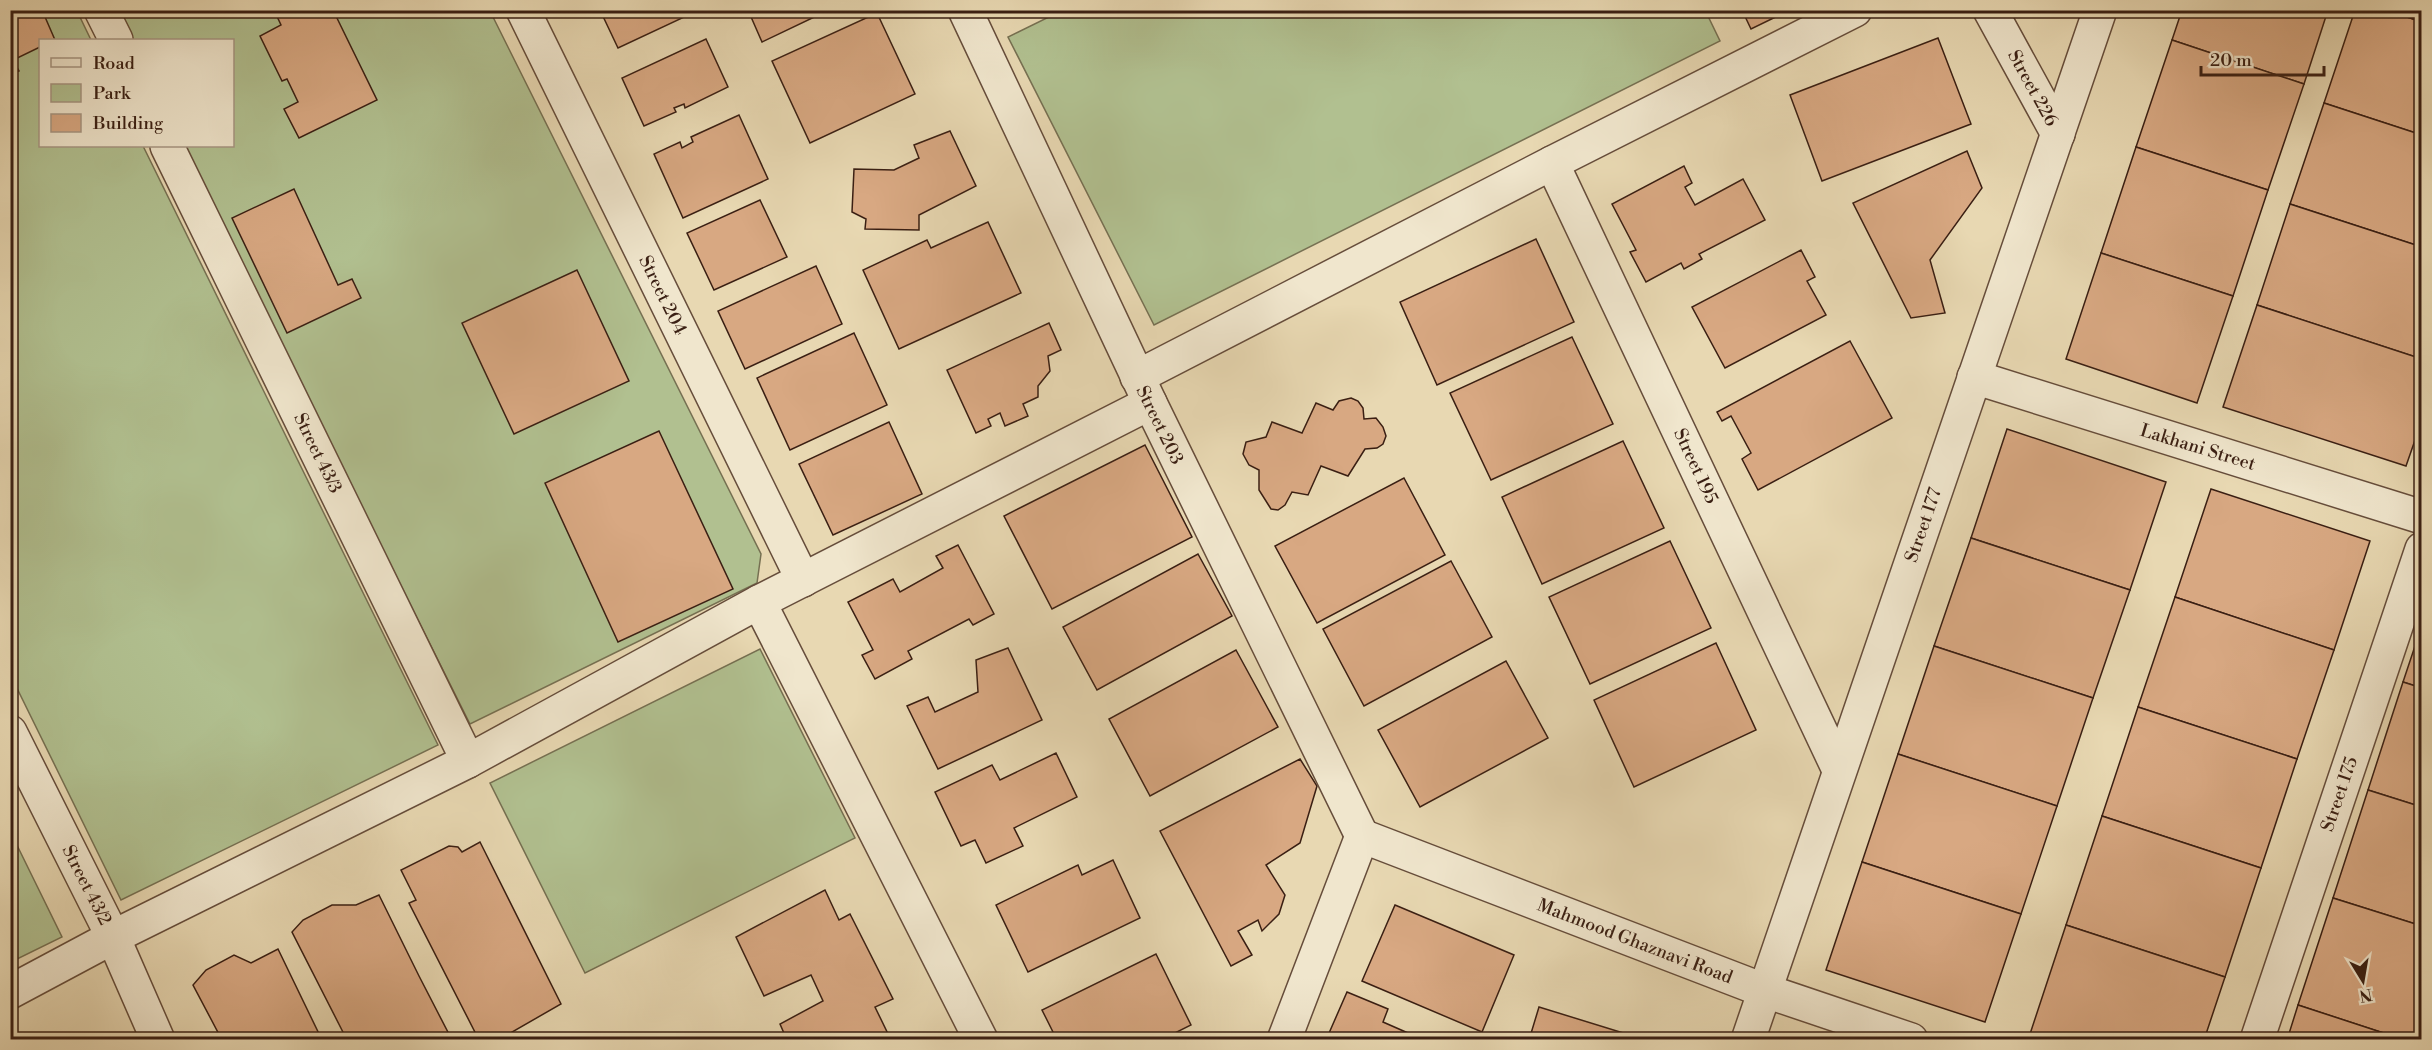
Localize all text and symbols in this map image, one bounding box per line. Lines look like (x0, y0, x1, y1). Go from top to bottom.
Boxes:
legend (39, 39, 234, 147)
scale bar (2201, 39, 2324, 77)
street label: Street 226 (2002, 46, 2063, 131)
text: 20 m (2210, 49, 2252, 72)
text: Road (93, 52, 136, 75)
text: Park (93, 82, 132, 105)
text: Building (92, 112, 164, 135)
street label: Street 204 (633, 252, 692, 339)
street label: Street 203 (1131, 382, 1188, 468)
street label: Street 43/3 (288, 409, 347, 497)
street label: Lakhani Street (2137, 419, 2259, 476)
street label: Street 195 (1668, 425, 1723, 508)
street label: Street 177 (1900, 485, 1947, 566)
street label: Street 175 (2316, 753, 2363, 835)
street label: Street 43/2 (57, 841, 117, 929)
street label: Mahmood Ghaznavi Road (1534, 894, 1737, 990)
north arrow (2333, 951, 2393, 1011)
text: N (2357, 984, 2374, 1006)

